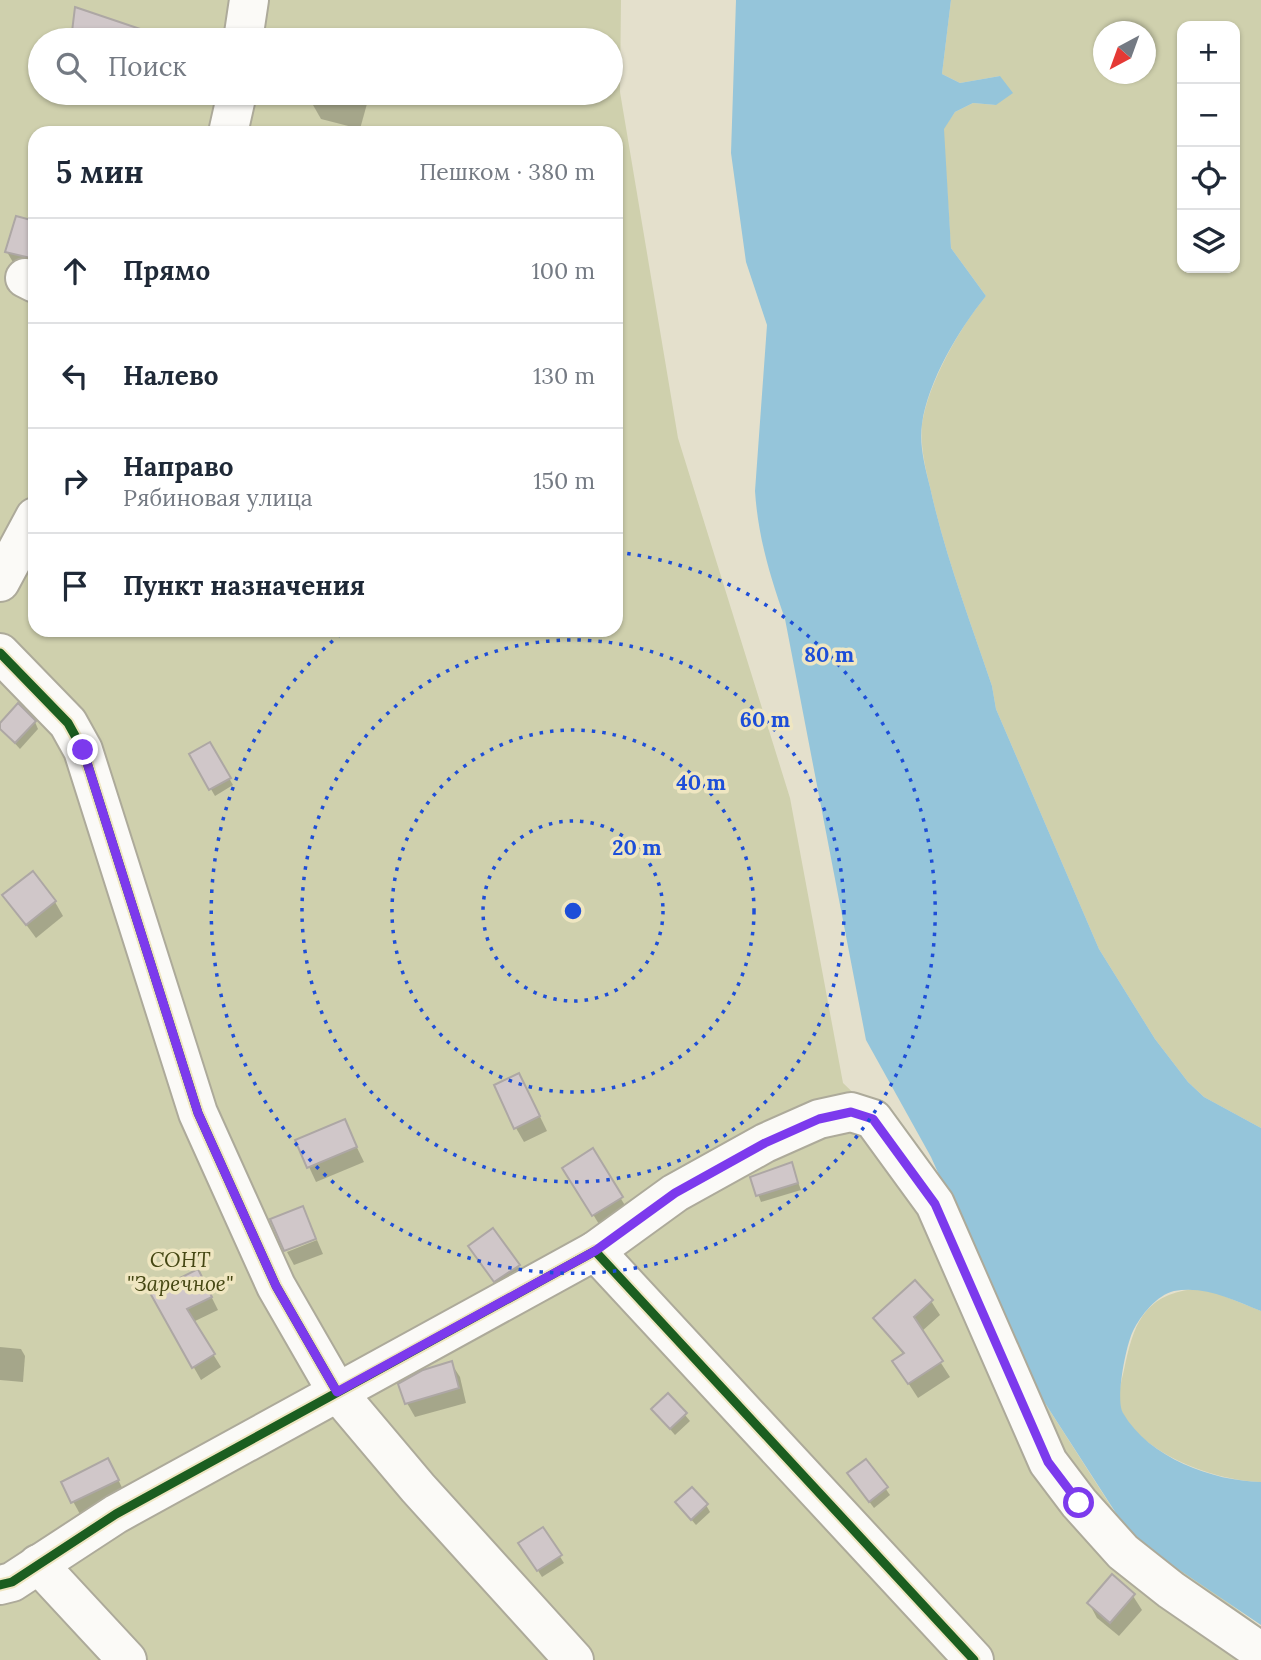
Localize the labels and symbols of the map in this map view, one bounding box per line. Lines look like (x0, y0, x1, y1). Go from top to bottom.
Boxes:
north arrow (1093, 21, 1156, 84)
text: 80 m (804, 641, 854, 668)
text: 60 m (740, 706, 790, 733)
route end (67, 734, 98, 765)
text: 40 m (676, 769, 726, 796)
text: 20 m (612, 834, 662, 861)
centre of rings (561, 899, 585, 923)
park label: СОНТ "Заречное" (127, 1246, 233, 1297)
route start (1063, 1487, 1094, 1518)

